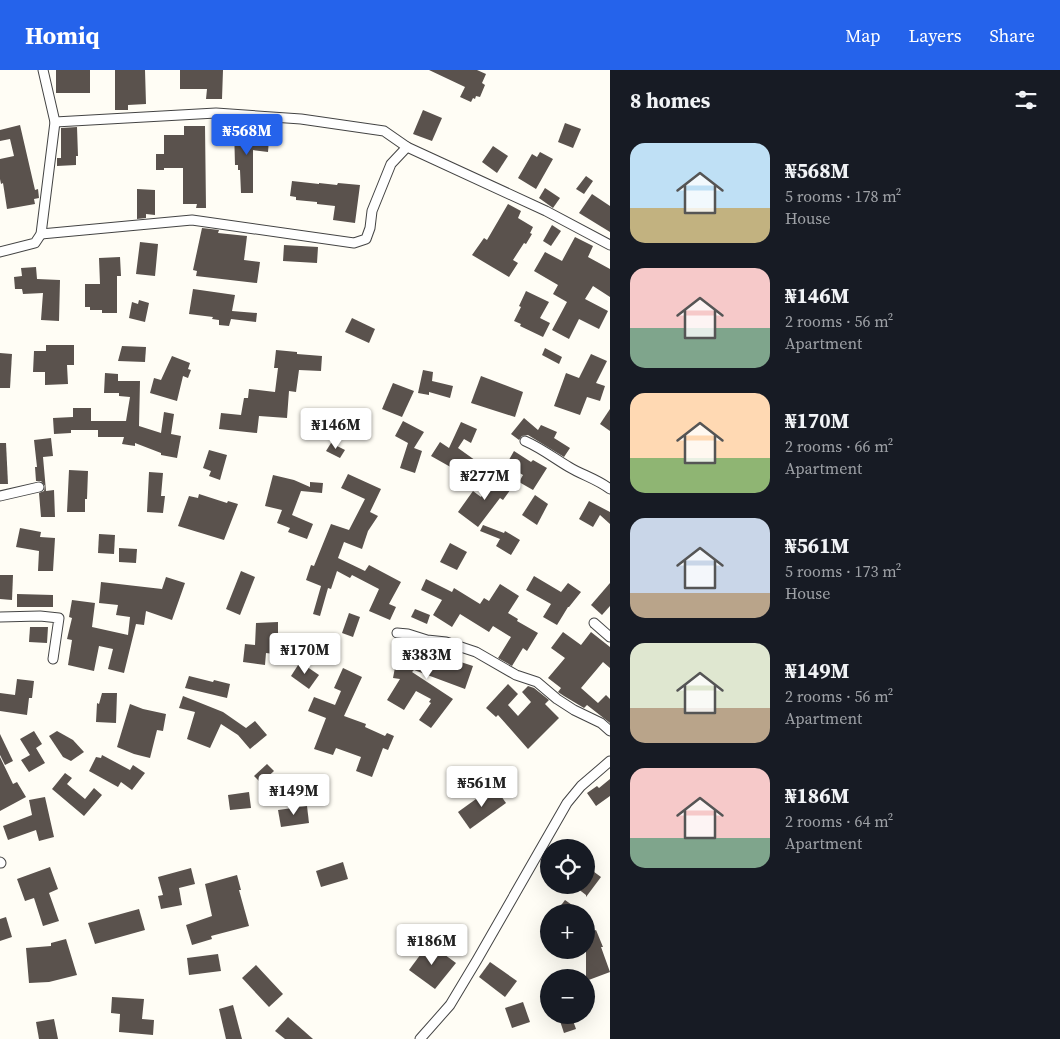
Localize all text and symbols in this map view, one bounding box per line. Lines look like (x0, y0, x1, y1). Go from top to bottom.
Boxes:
text: Homiq (25, 19, 100, 52)
text: Map (845, 23, 880, 48)
text: Layers (908, 23, 961, 48)
text: Share (989, 23, 1035, 48)
text: 8 homes (630, 86, 710, 115)
icon: filters (1012, 86, 1040, 114)
pin: ₦568M (212, 114, 282, 156)
text: ₦568M (222, 119, 272, 141)
text: ₦568M (785, 156, 849, 185)
icon: home (670, 163, 730, 223)
text: 5 rooms · 178 m² (785, 185, 901, 207)
text: House (785, 207, 830, 229)
text: ₦146M (785, 281, 849, 310)
icon: home (670, 288, 730, 348)
text: 2 rooms · 56 m² (785, 310, 893, 332)
text: Apartment (785, 332, 862, 354)
text: ₦170M (785, 406, 849, 435)
pin: ₦146M (301, 408, 371, 450)
text: ₦146M (311, 413, 361, 435)
icon: home (670, 413, 730, 473)
text: 2 rooms · 66 m² (785, 435, 893, 457)
text: Apartment (785, 457, 862, 479)
pin: ₦277M (450, 458, 520, 501)
text: ₦277M (460, 464, 510, 486)
text: ₦561M (785, 531, 849, 560)
icon: home (670, 538, 730, 598)
text: 5 rooms · 173 m² (785, 560, 901, 582)
text: House (785, 582, 830, 604)
pin: ₦170M (270, 632, 340, 675)
text: ₦170M (280, 638, 330, 660)
pin: ₦383M (392, 638, 462, 680)
text: ₦383M (402, 643, 452, 665)
text: ₦149M (785, 656, 849, 685)
icon: home (670, 663, 730, 723)
text: 2 rooms · 56 m² (785, 685, 893, 707)
text: Apartment (785, 707, 862, 729)
pin: ₦561M (447, 766, 517, 808)
text: ₦561M (457, 771, 507, 793)
pin: ₦149M (259, 774, 329, 816)
text: ₦149M (269, 779, 319, 801)
text: ₦186M (785, 781, 849, 810)
icon: home (670, 788, 730, 848)
text: 2 rooms · 64 m² (785, 810, 893, 832)
text: Apartment (785, 832, 862, 854)
map controls (540, 839, 595, 1024)
button: locate (540, 839, 595, 894)
button: + (540, 904, 595, 959)
pin: ₦186M (397, 924, 467, 966)
text: ₦186M (407, 929, 457, 951)
button: − (540, 969, 595, 1024)

